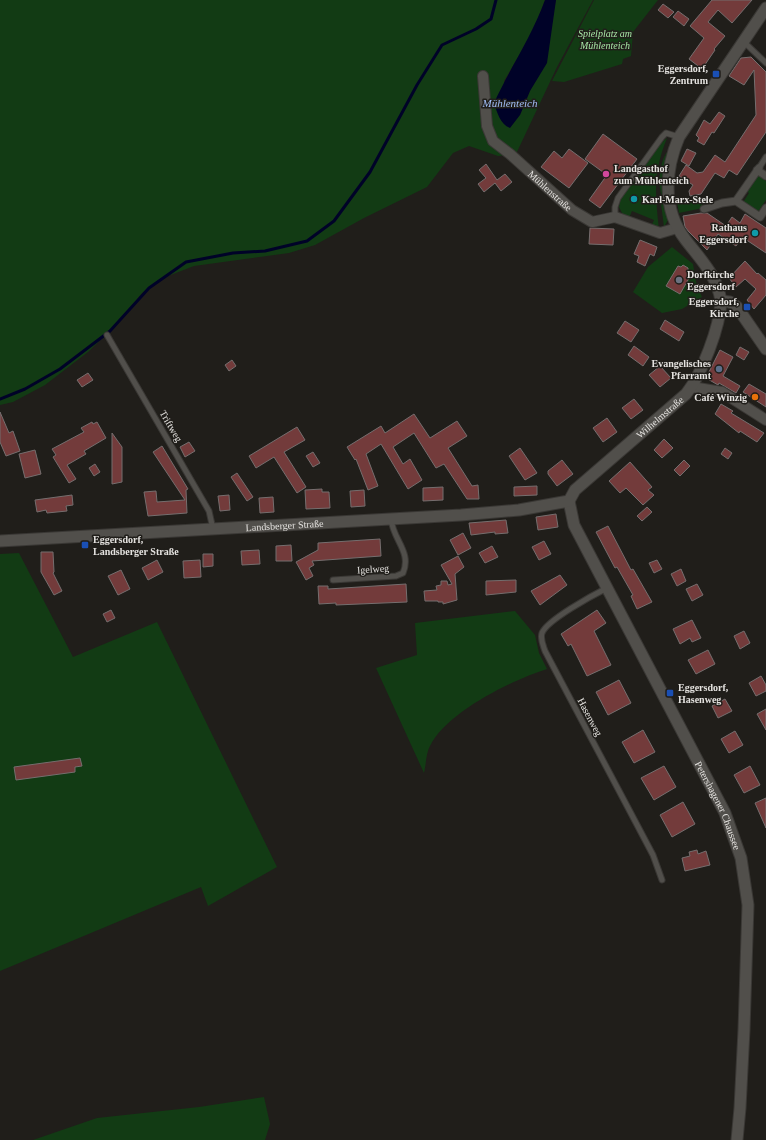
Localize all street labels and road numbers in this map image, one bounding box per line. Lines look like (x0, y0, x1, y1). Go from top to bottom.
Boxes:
street label: Mühlenstraße (526, 168, 575, 213)
street label: Wilhelmstraße (634, 393, 686, 440)
street label: Triftweg (158, 408, 184, 444)
street label: Landsberger Straße (245, 517, 324, 533)
street label: Igelweg (357, 562, 389, 576)
street label: Hasenweg (575, 696, 605, 738)
street label: Petershagener Chaussee (693, 759, 743, 852)

